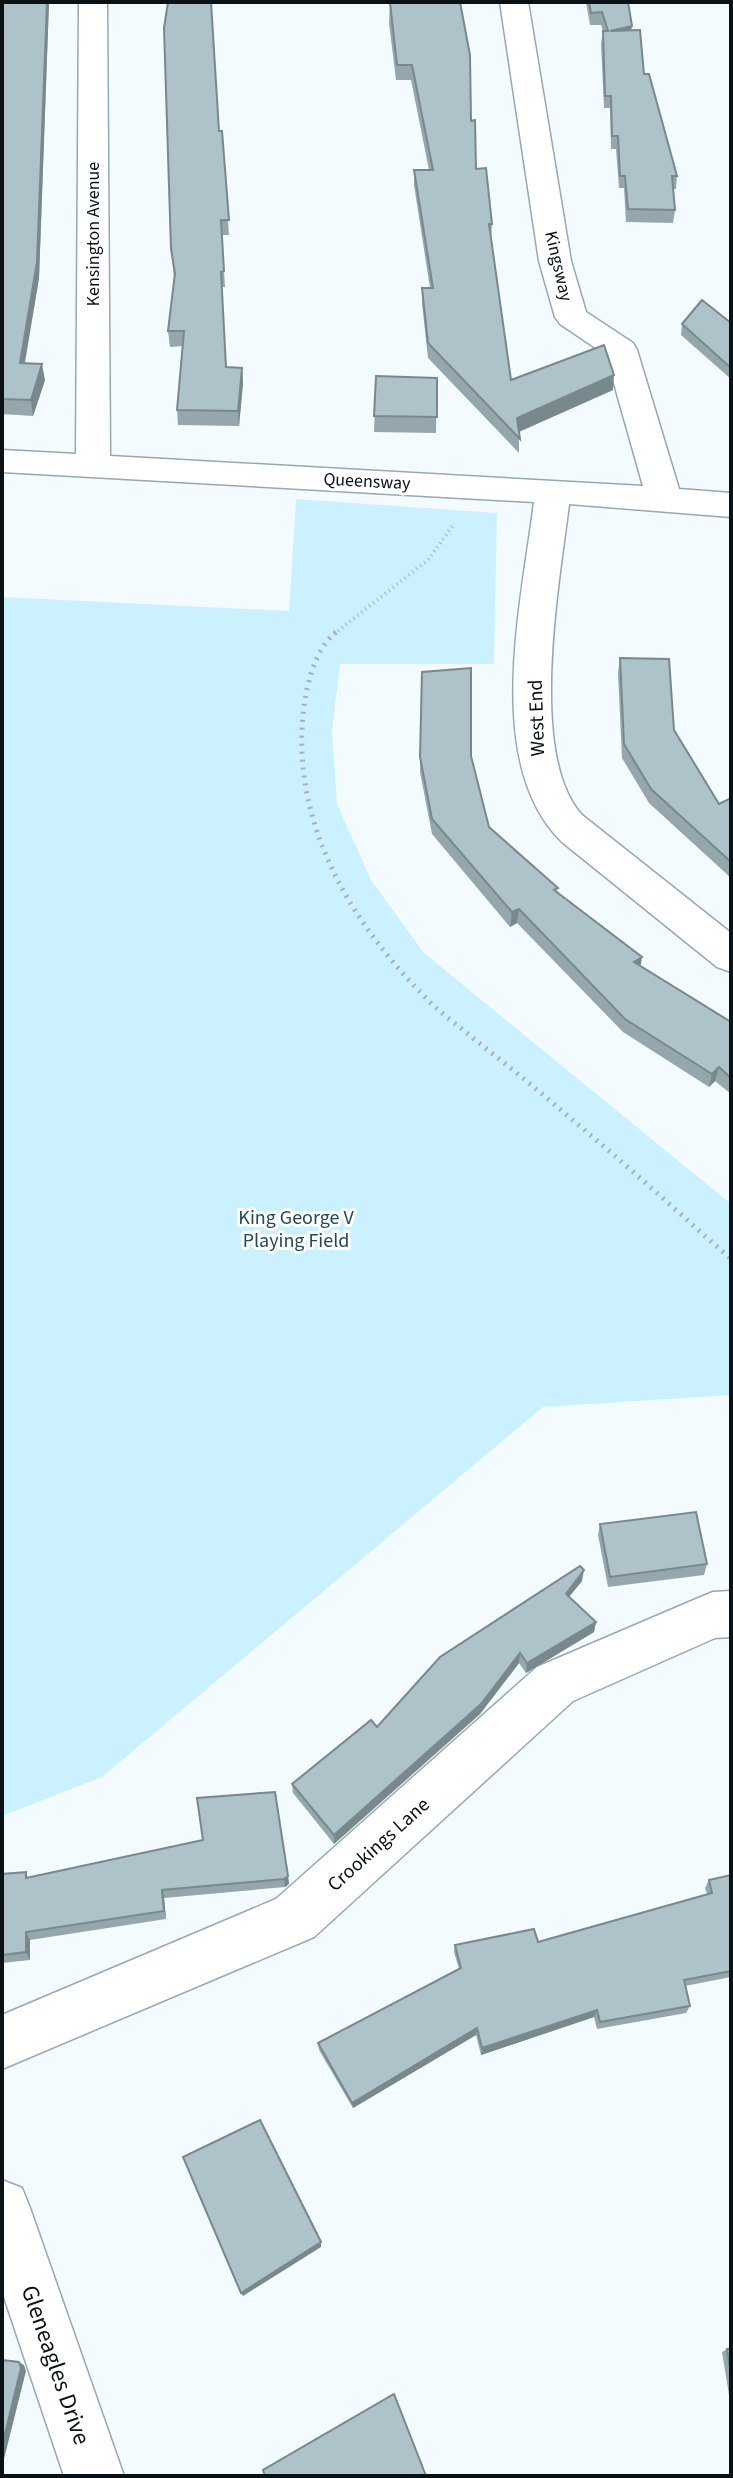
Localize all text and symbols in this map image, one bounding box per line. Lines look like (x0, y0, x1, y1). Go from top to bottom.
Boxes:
street label: Kensington Avenue (81, 162, 106, 306)
street label: Kingsway (538, 228, 579, 304)
street label: Queensway (323, 467, 412, 496)
street label: West End (522, 679, 552, 757)
park label: King George V Playing Field (238, 1204, 354, 1255)
street label: Crookings Lane (321, 1791, 436, 1898)
street label: Gleneagles Drive (12, 2281, 99, 2450)

